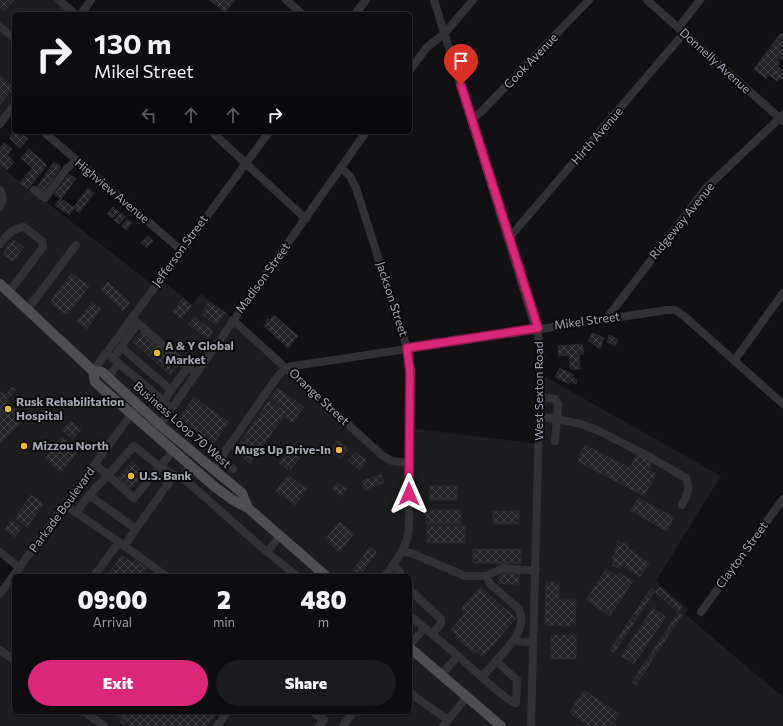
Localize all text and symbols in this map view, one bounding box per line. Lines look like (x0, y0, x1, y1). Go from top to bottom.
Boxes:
street label: Donnelly Avenue (677, 25, 754, 96)
text: 130 m (94, 26, 171, 60)
icon: right (28, 28, 80, 80)
street label: Cook Avenue (500, 30, 560, 91)
pin (444, 44, 478, 85)
icon: arrive (450, 50, 472, 72)
text: Mikel Street (94, 60, 194, 82)
icon: left (138, 104, 160, 126)
icon: ahead (180, 104, 202, 126)
icon: ahead (222, 104, 244, 126)
icon: right (264, 104, 286, 126)
street label: Hirth Avenue (568, 104, 625, 167)
street label: Highview Avenue (73, 155, 153, 225)
street label: Ridgeway Avenue (646, 179, 716, 262)
street label: Jefferson Street (148, 212, 211, 290)
street label: Madison Street (232, 240, 292, 315)
street label: Jackson Street (373, 259, 412, 338)
street label: Mikel Street (553, 308, 621, 332)
place label: A & Y Global Market (165, 338, 234, 366)
street label: West Sexton Road (531, 341, 545, 441)
marker: A & Y Global Market (152, 348, 162, 358)
street label: Orange Street (287, 365, 353, 428)
street label: Business Loop 70 West (131, 378, 234, 470)
place label: Rusk Rehabilitation Hospital (16, 394, 124, 422)
marker: Rusk Rehabilitation Hospital (3, 404, 13, 414)
place label: Mizzou North (32, 438, 109, 452)
marker: Mizzou North (19, 441, 29, 451)
place label: Mugs Up Drive-In (235, 442, 331, 456)
marker: Mugs Up Drive-In (334, 445, 344, 455)
street label: Parkade Boulevard (26, 464, 97, 555)
place label: U.S. Bank (139, 468, 192, 482)
marker: U.S. Bank (126, 471, 136, 481)
position arrow (388, 473, 430, 515)
street label: Clayton Street (712, 518, 770, 590)
text: 09:00 (77, 585, 147, 614)
text: 2 (217, 585, 231, 614)
text: 480 (300, 585, 347, 614)
text: Arrival (93, 614, 132, 630)
text: min (213, 614, 235, 630)
text: m (318, 614, 329, 630)
button: Exit (28, 660, 208, 706)
button: Share (216, 660, 396, 706)

